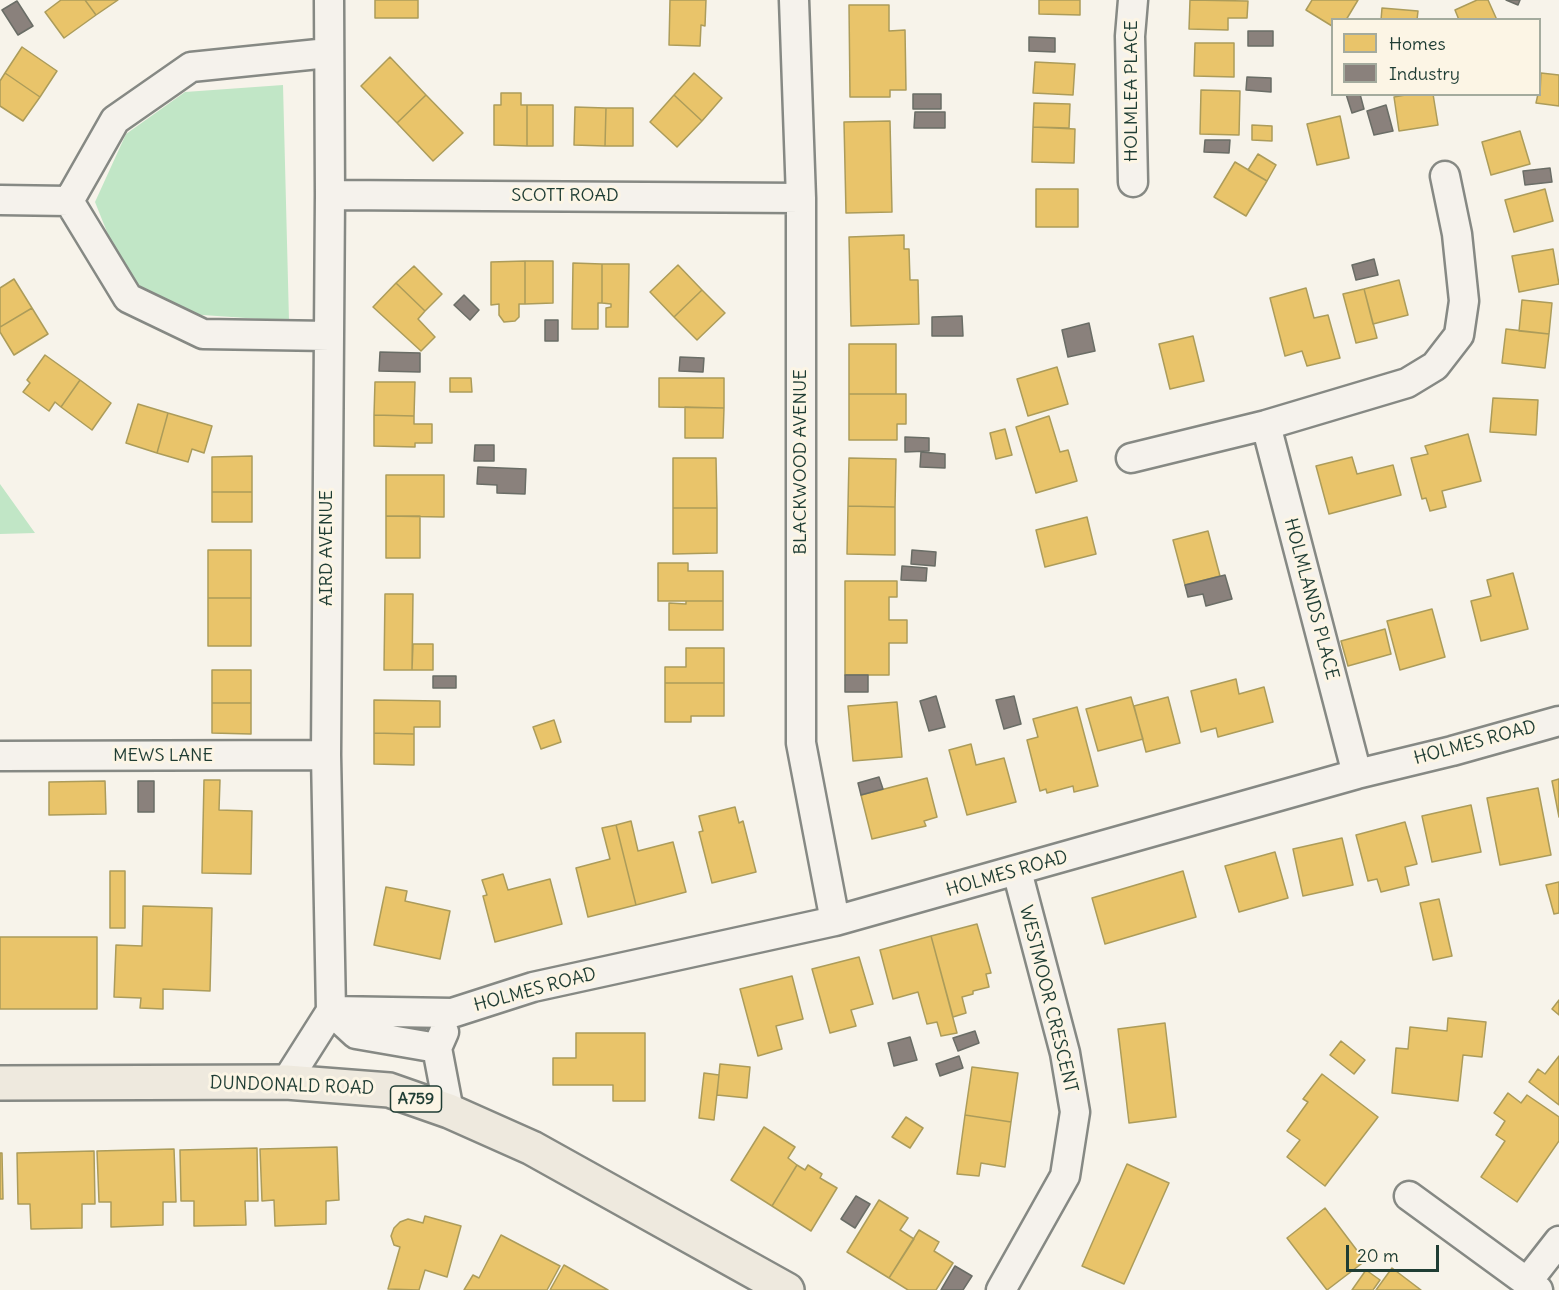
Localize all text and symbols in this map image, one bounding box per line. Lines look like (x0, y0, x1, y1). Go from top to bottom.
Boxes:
legend (1331, 18, 1541, 96)
street label: HOLMLEA PLACE (1121, 20, 1143, 162)
text: Homes (1389, 32, 1446, 55)
text: Industry (1389, 62, 1460, 85)
street label: SCOTT ROAD (511, 185, 619, 207)
street label: BLACKWOOD AVENUE (790, 369, 812, 555)
street label: AIRD AVENUE (316, 490, 338, 606)
street label: HOLMLANDS PLACE (1279, 516, 1343, 682)
street label: HOLMES ROAD (1412, 716, 1538, 770)
street label: MEWS LANE (113, 745, 213, 767)
street label: HOLMES ROAD (944, 846, 1070, 902)
street label: WESTMOOR CRESCENT (1014, 903, 1082, 1095)
street label: HOLMES ROAD (472, 963, 598, 1017)
street label: DUNDONALD ROAD (209, 1072, 375, 1100)
road number: A759 (390, 1086, 442, 1112)
scale bar (1349, 1233, 1442, 1271)
text: 20 m (1357, 1244, 1399, 1267)

